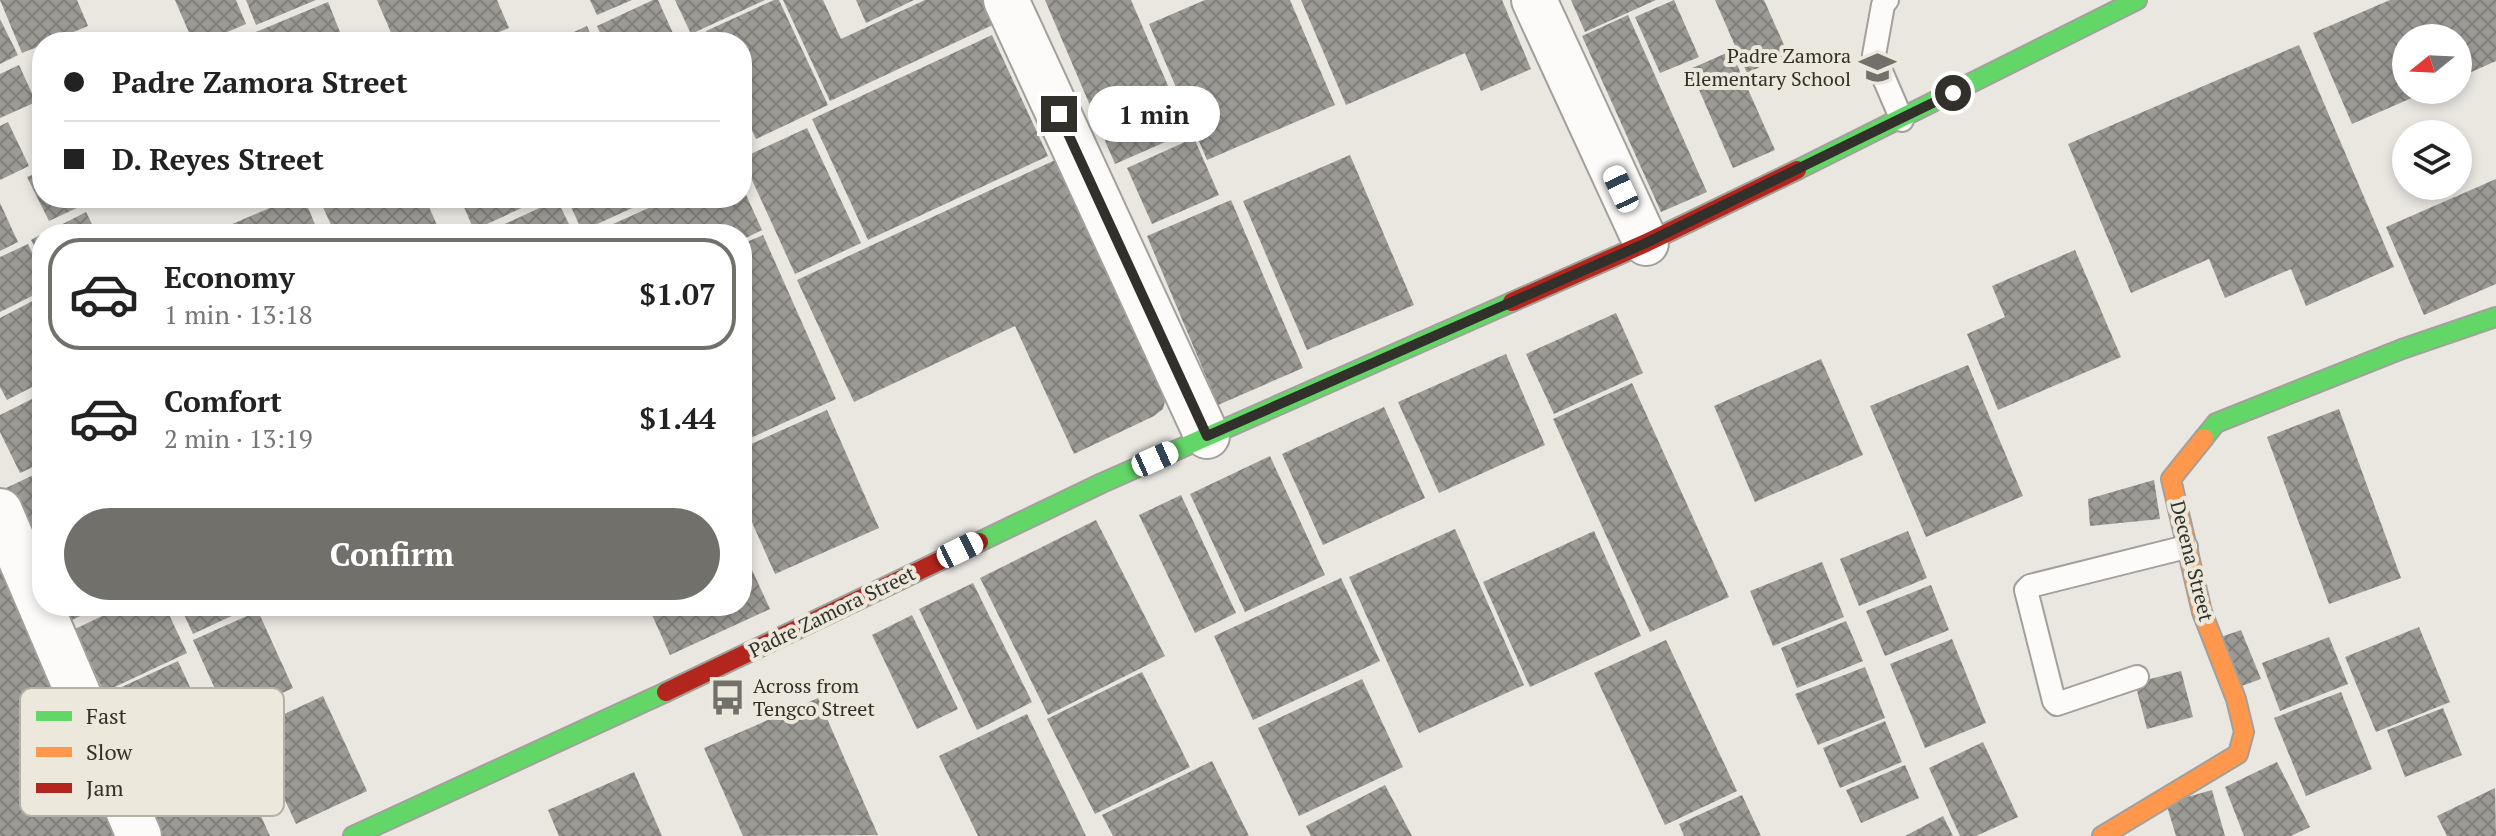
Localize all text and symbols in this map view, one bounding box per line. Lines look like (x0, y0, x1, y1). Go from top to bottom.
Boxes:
north arrow (2392, 24, 2472, 104)
map controls (2392, 24, 2472, 200)
place label: Padre Zamora Elementary School (1684, 42, 1851, 92)
school or university icon: Padre Zamora Elementary School (1858, 49, 1896, 87)
text: Padre Zamora Street (112, 62, 408, 102)
route start (1935, 75, 1971, 111)
callout: 1 min (1087, 86, 1219, 142)
route end (1041, 96, 1077, 132)
text: 1 min (1118, 97, 1190, 131)
button: layers (2392, 120, 2472, 200)
text: D. Reyes Street (112, 139, 324, 179)
car (1600, 162, 1642, 216)
text: Economy (164, 257, 295, 297)
icon: car (68, 258, 140, 330)
text: $1.07 (639, 274, 716, 314)
text: 1 min · 13:18 (164, 297, 313, 331)
text: Comfort (164, 381, 282, 421)
icon: car (68, 382, 140, 454)
text: $1.44 (639, 398, 716, 438)
text: 2 min · 13:19 (164, 421, 313, 455)
car (1128, 438, 1182, 480)
street label: Decena Street (2164, 498, 2221, 625)
button: Confirm (64, 508, 720, 600)
car (933, 529, 987, 571)
street label: Padre Zamora Street (744, 559, 920, 664)
place label: Across from Tengco Street (753, 672, 875, 722)
bus stop icon: Across from Tengco Street (708, 679, 746, 717)
legend (20, 688, 284, 816)
text: Fast (86, 701, 127, 730)
text: Slow (86, 737, 133, 766)
text: Jam (86, 773, 124, 802)

